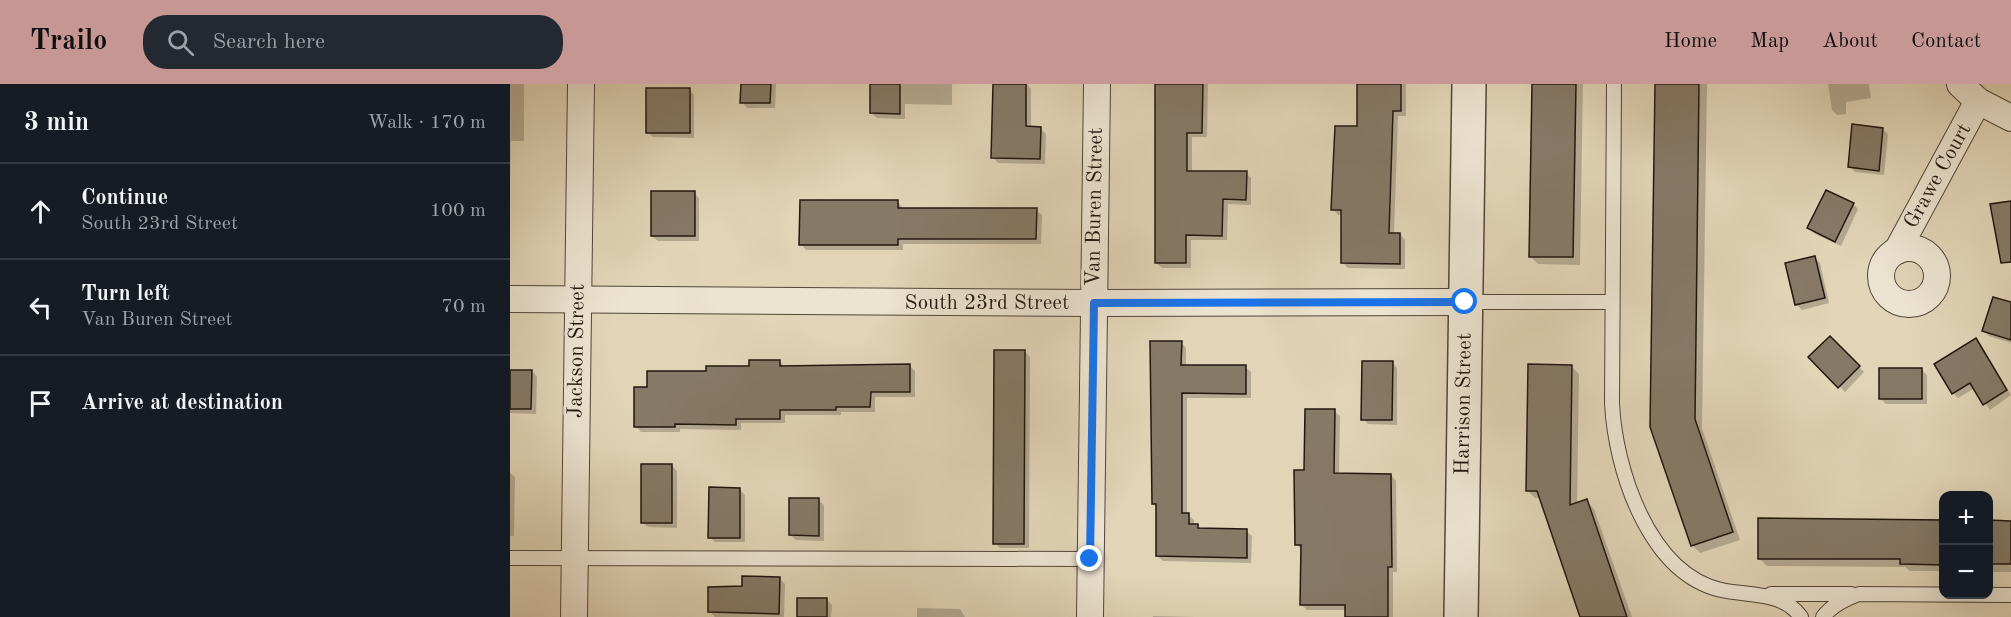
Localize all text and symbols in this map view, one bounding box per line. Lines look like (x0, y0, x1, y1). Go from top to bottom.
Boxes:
search box (143, 15, 563, 69)
icon: search (164, 26, 197, 59)
text: Trailo (30, 28, 107, 56)
text: Search here (212, 31, 325, 53)
text: Home (1664, 31, 1717, 52)
text: Map (1750, 31, 1789, 52)
text: About (1822, 31, 1878, 52)
text: Contact (1911, 31, 1981, 52)
text: 3 min (24, 110, 89, 136)
text: Walk · 170 m (367, 113, 486, 133)
street label: Grawe Court (1901, 120, 1975, 232)
street label: Van Buren Street (1083, 127, 1107, 287)
text: Continue (81, 187, 168, 209)
icon: ahead (24, 195, 57, 228)
text: 100 m (430, 201, 486, 221)
text: South 23rd Street (81, 214, 238, 234)
text: Turn left (81, 283, 170, 305)
street label: Jackson Street (565, 284, 589, 418)
route start (1451, 288, 1477, 314)
icon: left (24, 291, 57, 324)
street label: South 23rd Street (905, 293, 1069, 314)
text: 70 m (441, 297, 486, 317)
text: Van Buren Street (81, 310, 232, 330)
street label: Harrison Street (1452, 333, 1476, 475)
icon: arrive (24, 387, 57, 420)
text: Arrive at destination (81, 392, 283, 414)
map controls (1939, 491, 1993, 599)
button: + (1939, 491, 1993, 545)
route end (1076, 545, 1102, 571)
button: − (1939, 545, 1993, 599)

